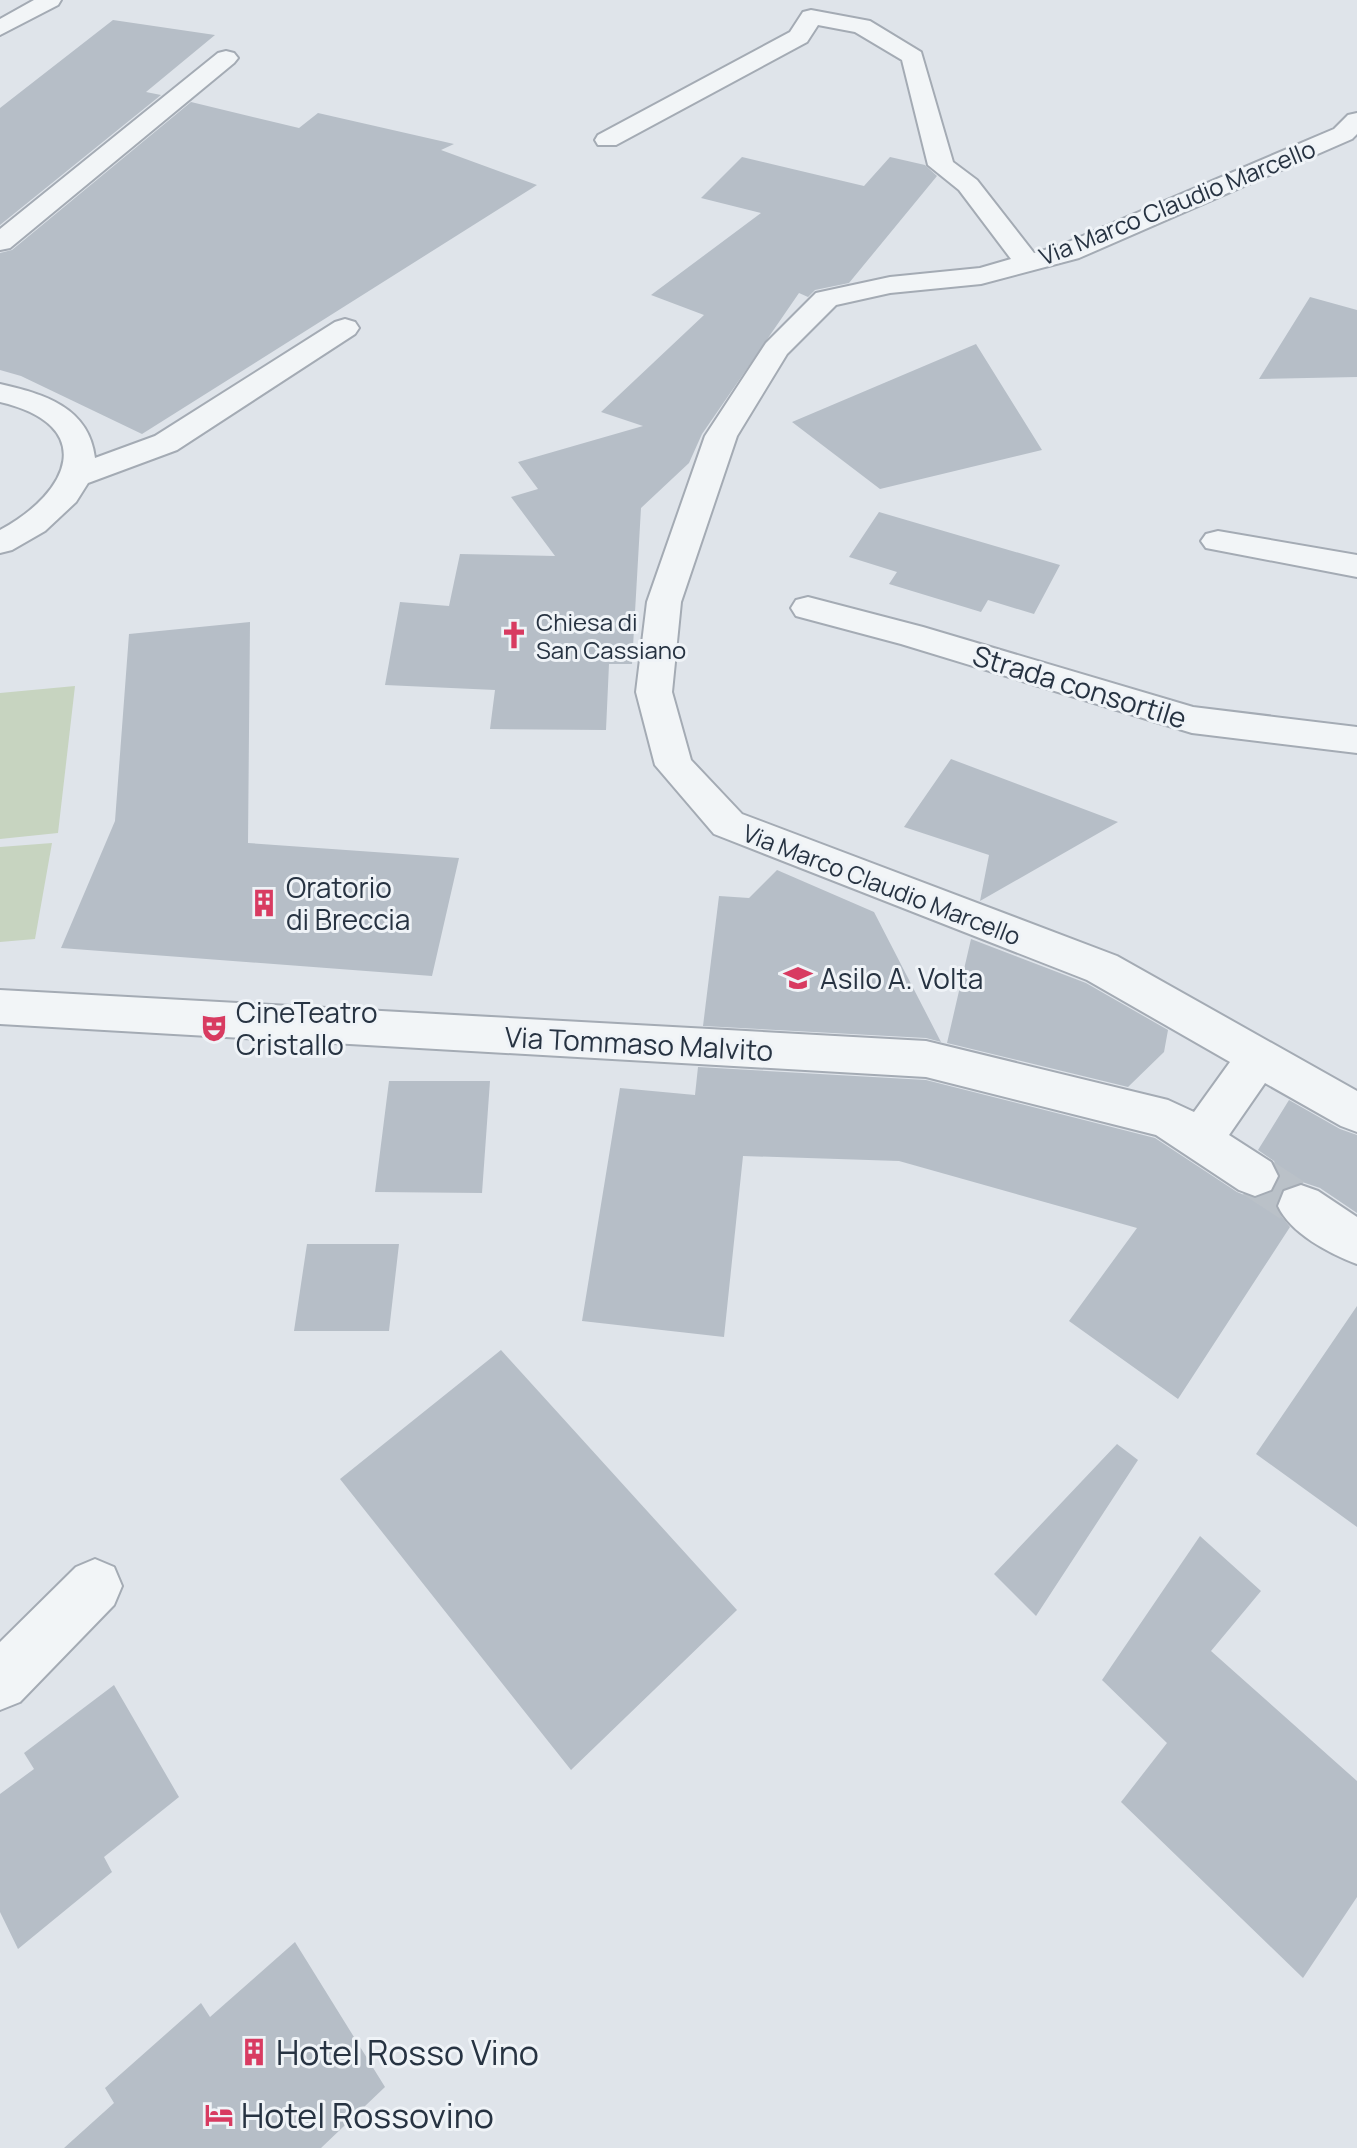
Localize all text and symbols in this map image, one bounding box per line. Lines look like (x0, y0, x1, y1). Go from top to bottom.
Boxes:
street label: Via Marco Claudio Marcello (1034, 131, 1320, 273)
place label: Chiesa di San Cassiano (536, 605, 686, 666)
church icon: Chiesa di San Cassiano (499, 620, 529, 650)
street label: Strada consortile (968, 635, 1192, 737)
street label: Via Marco Claudio Marcello (738, 816, 1026, 952)
place label: Oratorio di Breccia (286, 868, 410, 938)
building icon: Oratorio di Breccia (249, 888, 279, 918)
place label: Asilo A. Volta (820, 959, 983, 997)
school or university icon: Asilo A. Volta (783, 963, 813, 993)
place label: CineTeatro Cristallo (236, 993, 378, 1063)
theatre icon: CineTeatro Cristallo (199, 1013, 229, 1043)
street label: Via Tommaso Malvito (504, 1017, 774, 1069)
place label: Hotel Rosso Vino (276, 2029, 539, 2075)
building icon: Hotel Rosso Vino (239, 2037, 269, 2067)
place label: Hotel Rossovino (241, 2092, 494, 2138)
hotel icon: Hotel Rossovino (204, 2100, 234, 2130)

